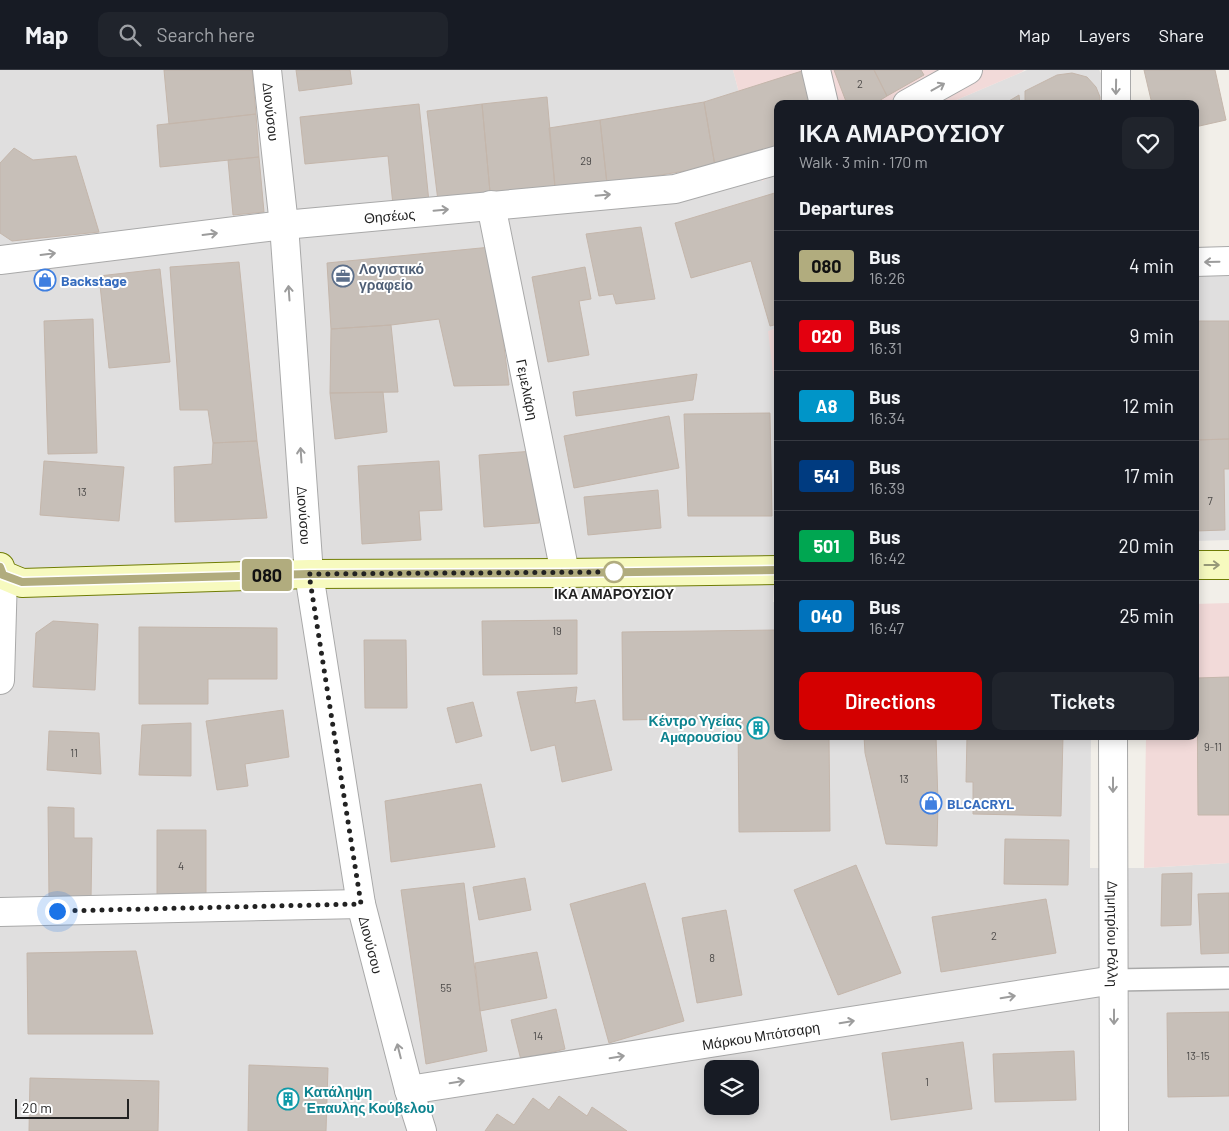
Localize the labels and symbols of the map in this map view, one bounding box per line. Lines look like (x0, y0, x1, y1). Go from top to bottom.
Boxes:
house number: 2 (857, 77, 863, 90)
one-way arrow (1111, 78, 1121, 95)
street label: Διονύσου (260, 82, 283, 142)
one-way arrow (930, 82, 945, 92)
house number: 29 (580, 154, 592, 167)
one-way arrow (594, 190, 610, 200)
street label: Θησέως (363, 204, 416, 226)
one-way arrow (433, 205, 449, 215)
one-way arrow (201, 229, 217, 239)
one-way arrow (40, 249, 56, 259)
one-way arrow (1204, 257, 1220, 266)
place label: Λογιστικό γραφείο (359, 260, 424, 293)
office icon: Λογιστικό γραφείο (331, 264, 355, 288)
shop icon: Backstage (33, 268, 57, 292)
place label: Backstage (61, 272, 127, 289)
one-way arrow (285, 286, 294, 302)
street label: Γεμελιάρη (514, 357, 542, 421)
one-way arrow (296, 448, 306, 464)
house number: 13 (77, 485, 87, 498)
street label: Διονύσου (294, 485, 315, 545)
house number: 7 (1207, 494, 1213, 507)
line badge: 080 (238, 559, 296, 591)
one-way arrow (1204, 560, 1220, 570)
marker: ΙΚΑ ΑΜΑΡΟΥΣΙΟΥ (603, 561, 625, 583)
place label: ΙΚΑ ΑΜΑΡΟΥΣΙΟΥ (554, 585, 675, 602)
house number: 19 (552, 624, 562, 637)
place label: Κέντρο Υγείας Αμαρουσίου (649, 712, 742, 745)
building icon: Κέντρο Υγείας Αμαρουσίου (746, 716, 770, 740)
house number: 9-11 (1204, 740, 1222, 753)
house number: 11 (70, 746, 78, 759)
house number: 13 (899, 772, 909, 785)
one-way arrow (1108, 776, 1118, 793)
shop icon: BLCACRYL (919, 791, 943, 815)
place label: BLCACRYL (947, 795, 1014, 812)
house number: 4 (178, 859, 184, 872)
street label: Δημητρίου Ράλλη (1105, 881, 1122, 987)
your location (45, 899, 70, 924)
street label: Διονύσου (356, 914, 387, 975)
house number: 2 (991, 929, 997, 942)
house number: 8 (709, 951, 715, 964)
house number: 55 (440, 981, 452, 994)
one-way arrow (999, 991, 1015, 1001)
one-way arrow (1109, 1009, 1119, 1025)
one-way arrow (839, 1016, 855, 1026)
street label: Μάρκου Μπότσαρη (701, 1018, 821, 1053)
house number: 14 (533, 1029, 543, 1042)
one-way arrow (394, 1043, 403, 1059)
house number: 13-15 (1186, 1049, 1210, 1062)
one-way arrow (609, 1052, 625, 1062)
house number: 1 (925, 1075, 929, 1088)
one-way arrow (448, 1077, 464, 1087)
place label: Κατάληψη Έπαυλης Κούβελου (304, 1083, 434, 1116)
building icon: Κατάληψη Έπαυλης Κούβελου (276, 1087, 300, 1111)
scale bar (15, 1096, 129, 1119)

